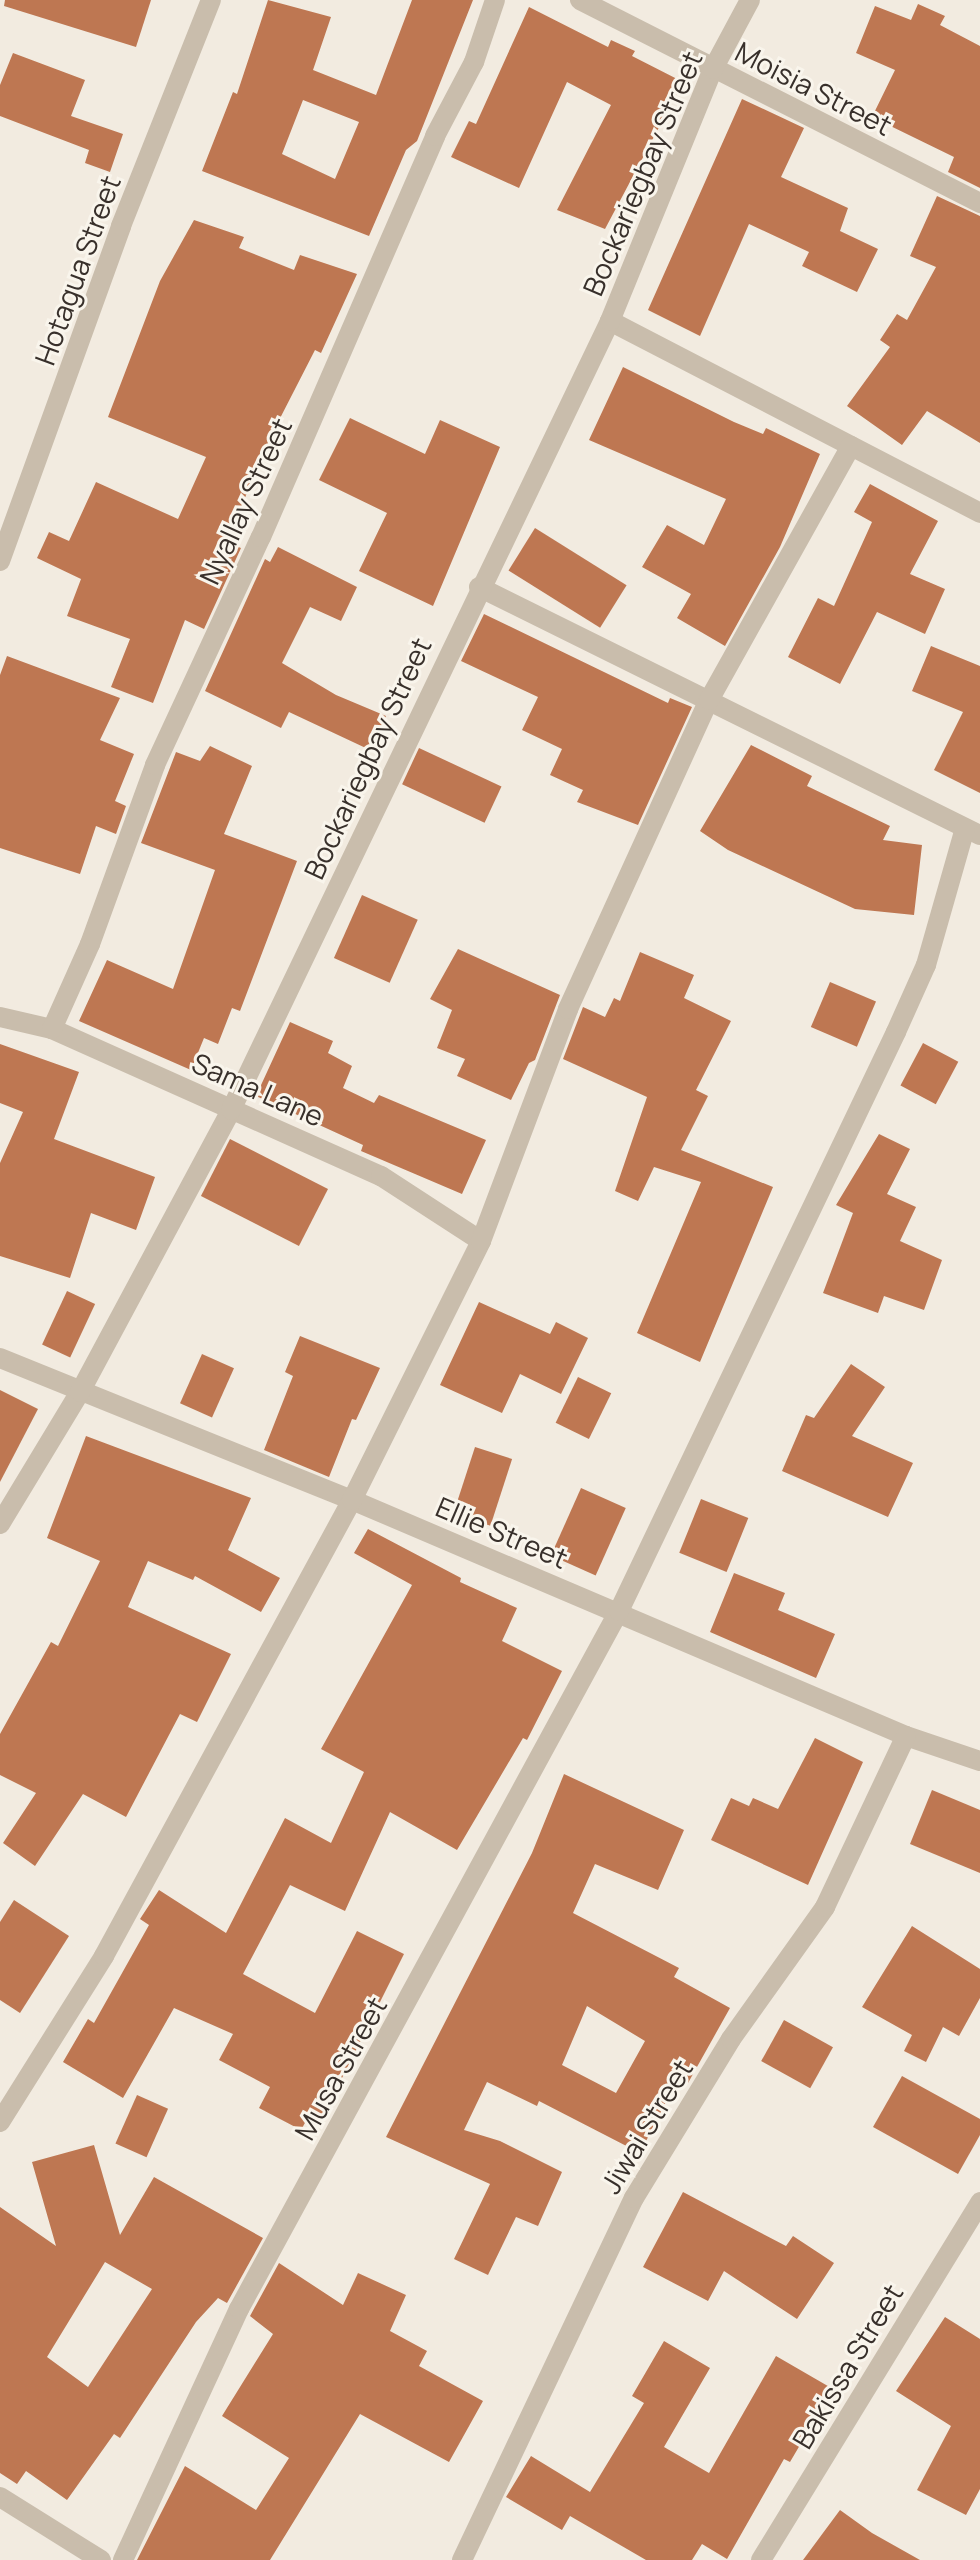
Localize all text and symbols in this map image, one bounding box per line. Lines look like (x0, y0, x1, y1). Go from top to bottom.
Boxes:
street label: Moisia Street (730, 34, 898, 142)
street label: Bockariegbay Street (575, 46, 709, 300)
street label: Hotagua Street (27, 171, 127, 369)
street label: Nyallay Street (192, 413, 298, 589)
street label: Bockariegbay Street (296, 632, 438, 884)
street label: Sama Lane (187, 1045, 329, 1133)
street label: Ellie Street (431, 1489, 573, 1575)
street label: Musa Street (287, 1991, 393, 2145)
street label: Jiwai Street (593, 2053, 699, 2199)
street label: Bakissa Street (785, 2278, 909, 2454)

